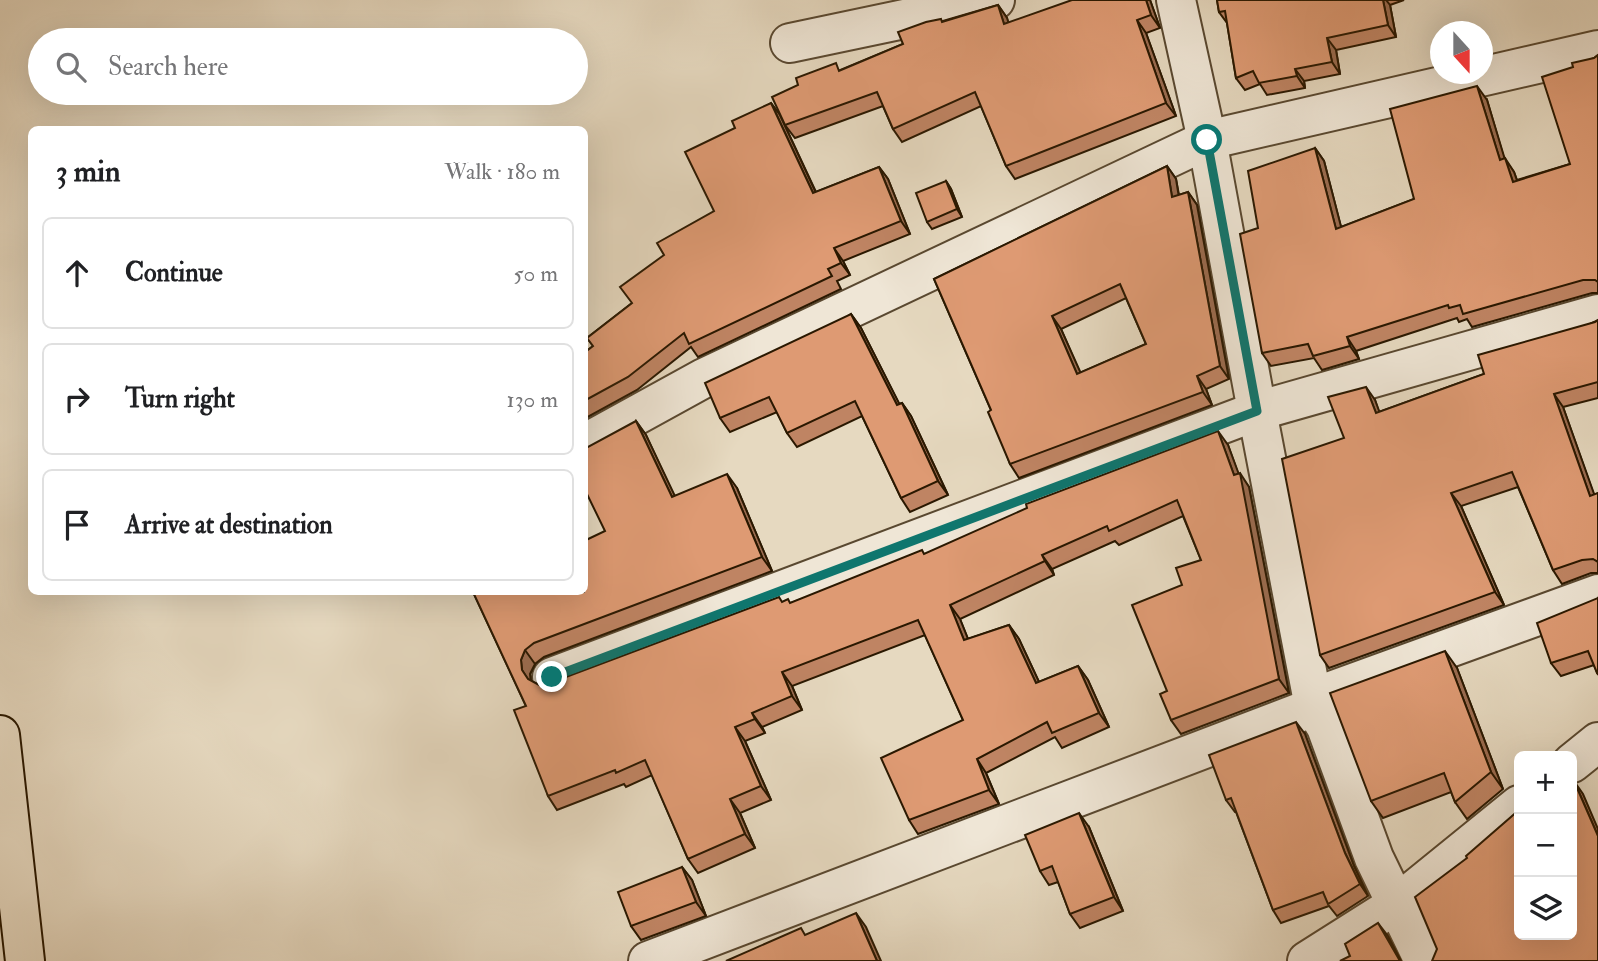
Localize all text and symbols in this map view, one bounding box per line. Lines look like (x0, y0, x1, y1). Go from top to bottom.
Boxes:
north arrow (1430, 21, 1493, 84)
search box (28, 28, 588, 105)
icon: search (52, 48, 90, 86)
text: Search here (108, 51, 228, 83)
route start (1191, 124, 1222, 155)
text: 3 min (56, 153, 121, 190)
text: Walk · 180 m (445, 157, 560, 186)
icon: ahead (58, 254, 96, 292)
text: Continue (125, 257, 223, 289)
text: 50 m (514, 259, 558, 288)
icon: right (58, 380, 96, 418)
text: Turn right (125, 383, 235, 415)
text: 130 m (506, 385, 558, 414)
icon: arrive (58, 506, 96, 544)
text: Arrive at destination (125, 509, 333, 541)
route end (536, 661, 567, 692)
map controls (1514, 751, 1577, 940)
button: + (1514, 751, 1577, 814)
button: − (1514, 814, 1577, 877)
button: layers (1514, 877, 1577, 940)

